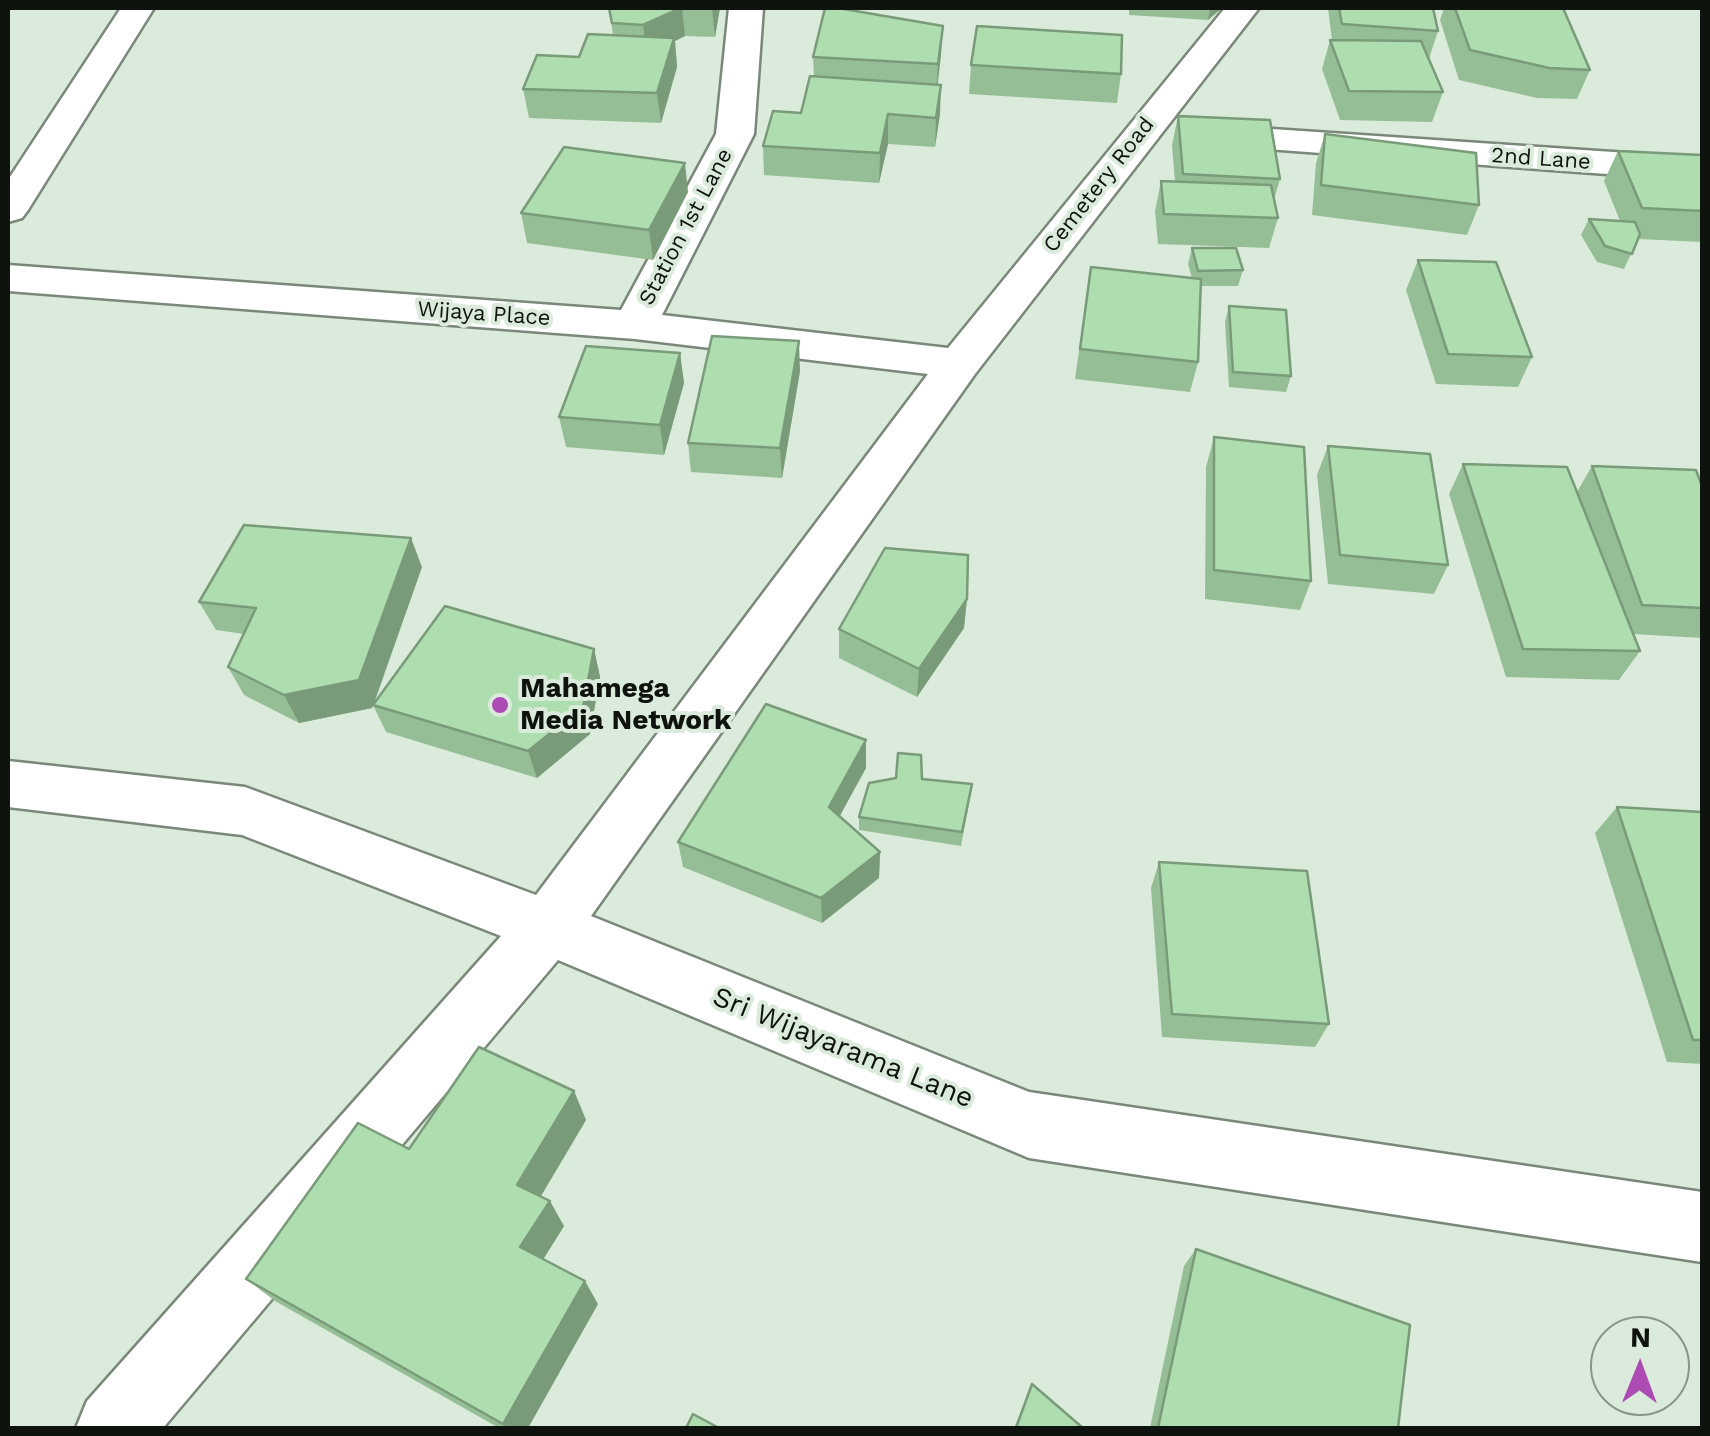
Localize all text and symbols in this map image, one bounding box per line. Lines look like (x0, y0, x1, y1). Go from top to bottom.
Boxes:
street label: Cemetery Road (1038, 112, 1160, 258)
street label: 2nd Lane (1490, 142, 1592, 176)
street label: Station 1st Lane (634, 144, 738, 310)
street label: Wijaya Place (417, 296, 551, 332)
place label: Mahamega Media Network (520, 672, 732, 738)
marker: Mahamega Media Network (489, 694, 511, 716)
street label: Sri Wijayarama Lane (708, 980, 978, 1116)
north arrow (1590, 1316, 1690, 1416)
text: N (1630, 1321, 1651, 1354)

